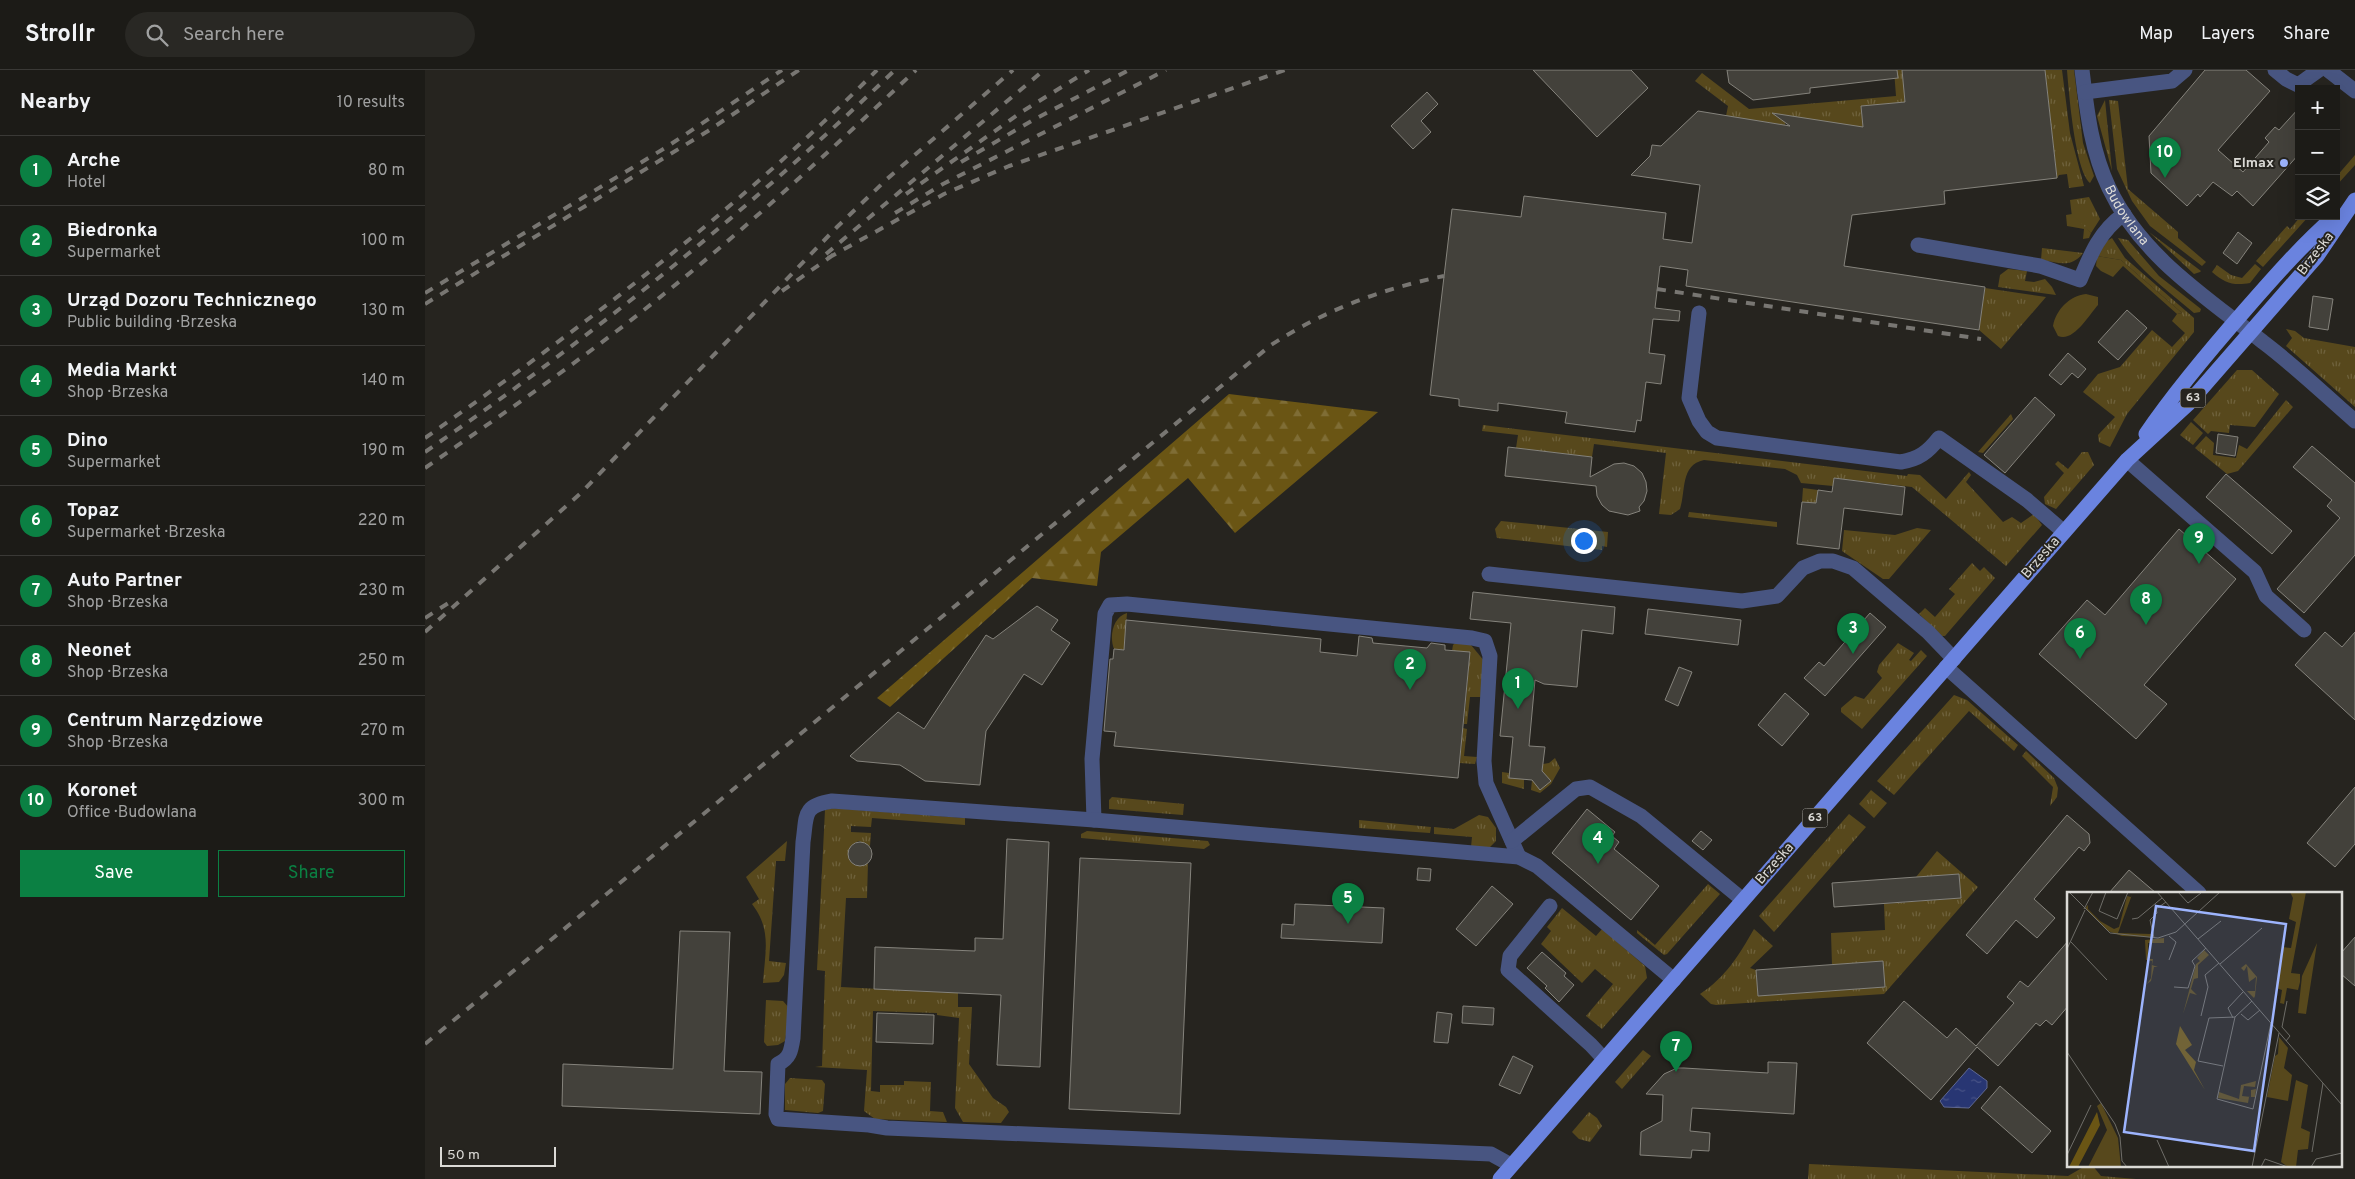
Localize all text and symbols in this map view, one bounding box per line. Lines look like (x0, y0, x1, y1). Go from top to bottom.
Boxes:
search box (125, 12, 475, 57)
text: Strollr (25, 20, 95, 50)
icon: search (143, 21, 171, 49)
text: Search here (183, 23, 284, 47)
text: Map (2139, 23, 2173, 46)
text: Layers (2201, 23, 2255, 46)
text: Share (2283, 23, 2330, 46)
map controls (2295, 85, 2340, 220)
button: + (2295, 85, 2340, 130)
text: Nearby (20, 89, 91, 116)
text: 10 results (337, 93, 405, 113)
button: − (2295, 130, 2340, 175)
pin: 10 (2149, 137, 2181, 178)
text: Arche (67, 149, 120, 173)
place label: Elmax (2233, 155, 2274, 172)
marker: Elmax (2278, 157, 2290, 169)
text: 1 (33, 161, 39, 181)
text: 80 m (368, 161, 405, 181)
text: Hotel (67, 173, 106, 193)
button: layers (2295, 175, 2340, 220)
street label: Budowlana (2100, 182, 2153, 249)
text: Biedronka (67, 219, 158, 243)
street label: Brzeska (2294, 229, 2338, 279)
text: 2 (31, 231, 41, 251)
text: 100 m (361, 231, 405, 251)
text: Supermarket (67, 243, 161, 263)
text: Urząd Dozoru Technicznego (67, 289, 317, 313)
text: 3 (31, 301, 41, 321)
text: 130 m (362, 301, 405, 321)
text: Public building · Brzeska (67, 313, 237, 333)
text: Media Markt (67, 359, 177, 383)
text: 4 (31, 371, 41, 391)
text: 140 m (362, 371, 405, 391)
text: Shop · Brzeska (67, 383, 168, 403)
road number: 63 (2181, 388, 2205, 408)
text: Dino (67, 429, 108, 453)
text: 5 (31, 441, 41, 461)
text: 190 m (362, 441, 405, 461)
text: Supermarket (67, 453, 161, 473)
text: Topaz (67, 499, 119, 523)
text: 6 (31, 511, 41, 531)
text: 220 m (358, 511, 405, 531)
text: Supermarket · Brzeska (67, 523, 225, 543)
pin: 9 (2183, 523, 2215, 564)
your location (1571, 528, 1597, 554)
street label: Brzeska (2018, 534, 2064, 582)
text: Auto Partner (67, 569, 182, 593)
text: 7 (32, 581, 40, 601)
text: 230 m (358, 581, 405, 601)
pin: 8 (2130, 584, 2162, 625)
text: Shop · Brzeska (67, 593, 168, 613)
pin: 3 (1837, 613, 1869, 654)
pin: 6 (2064, 618, 2096, 659)
text: Neonet (67, 639, 131, 663)
pin: 2 (1394, 649, 1426, 690)
text: 8 (31, 651, 41, 671)
text: 250 m (358, 651, 405, 671)
text: Shop · Brzeska (67, 663, 168, 683)
pin: 1 (1502, 668, 1534, 709)
text: Centrum Narzędziowe (67, 709, 263, 733)
text: 9 (31, 721, 41, 741)
text: 270 m (360, 721, 405, 741)
text: Shop · Brzeska (67, 733, 168, 753)
text: Koronet (67, 779, 138, 803)
text: 10 (28, 791, 44, 811)
text: 300 m (358, 791, 405, 811)
text: Office · Budowlana (67, 803, 197, 823)
road number: 63 (1803, 808, 1827, 828)
pin: 4 (1582, 823, 1614, 864)
street label: Brzeska (1752, 840, 1798, 888)
button: Save (20, 850, 208, 897)
button: Share (218, 850, 405, 897)
pin: 5 (1332, 883, 1364, 924)
inset map (2067, 892, 2343, 1166)
pin: 7 (1660, 1031, 1692, 1072)
scale bar (440, 1144, 556, 1167)
text: 50 m (447, 1147, 480, 1164)

